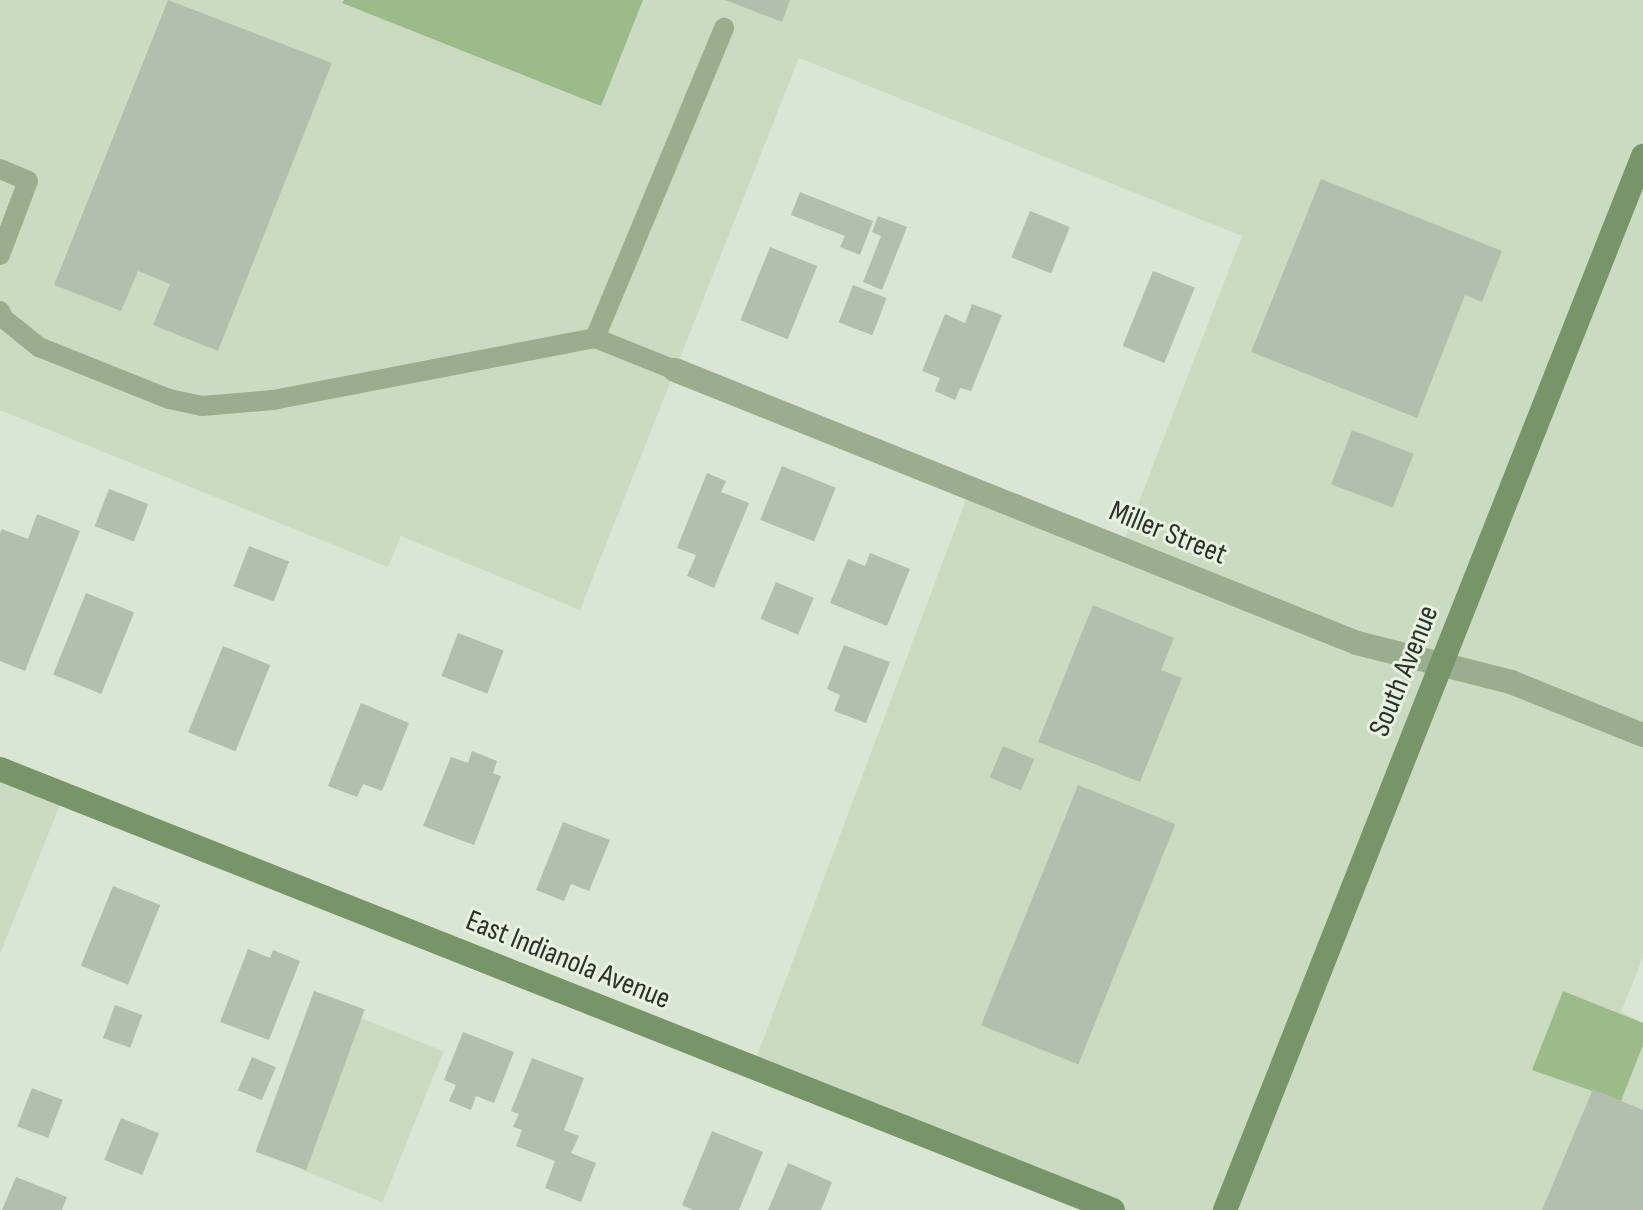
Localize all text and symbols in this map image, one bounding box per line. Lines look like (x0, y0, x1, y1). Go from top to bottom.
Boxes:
street label: Miller Street (1104, 493, 1232, 573)
street label: South Avenue (1361, 600, 1447, 742)
street label: East Indianola Avenue (461, 903, 675, 1017)

